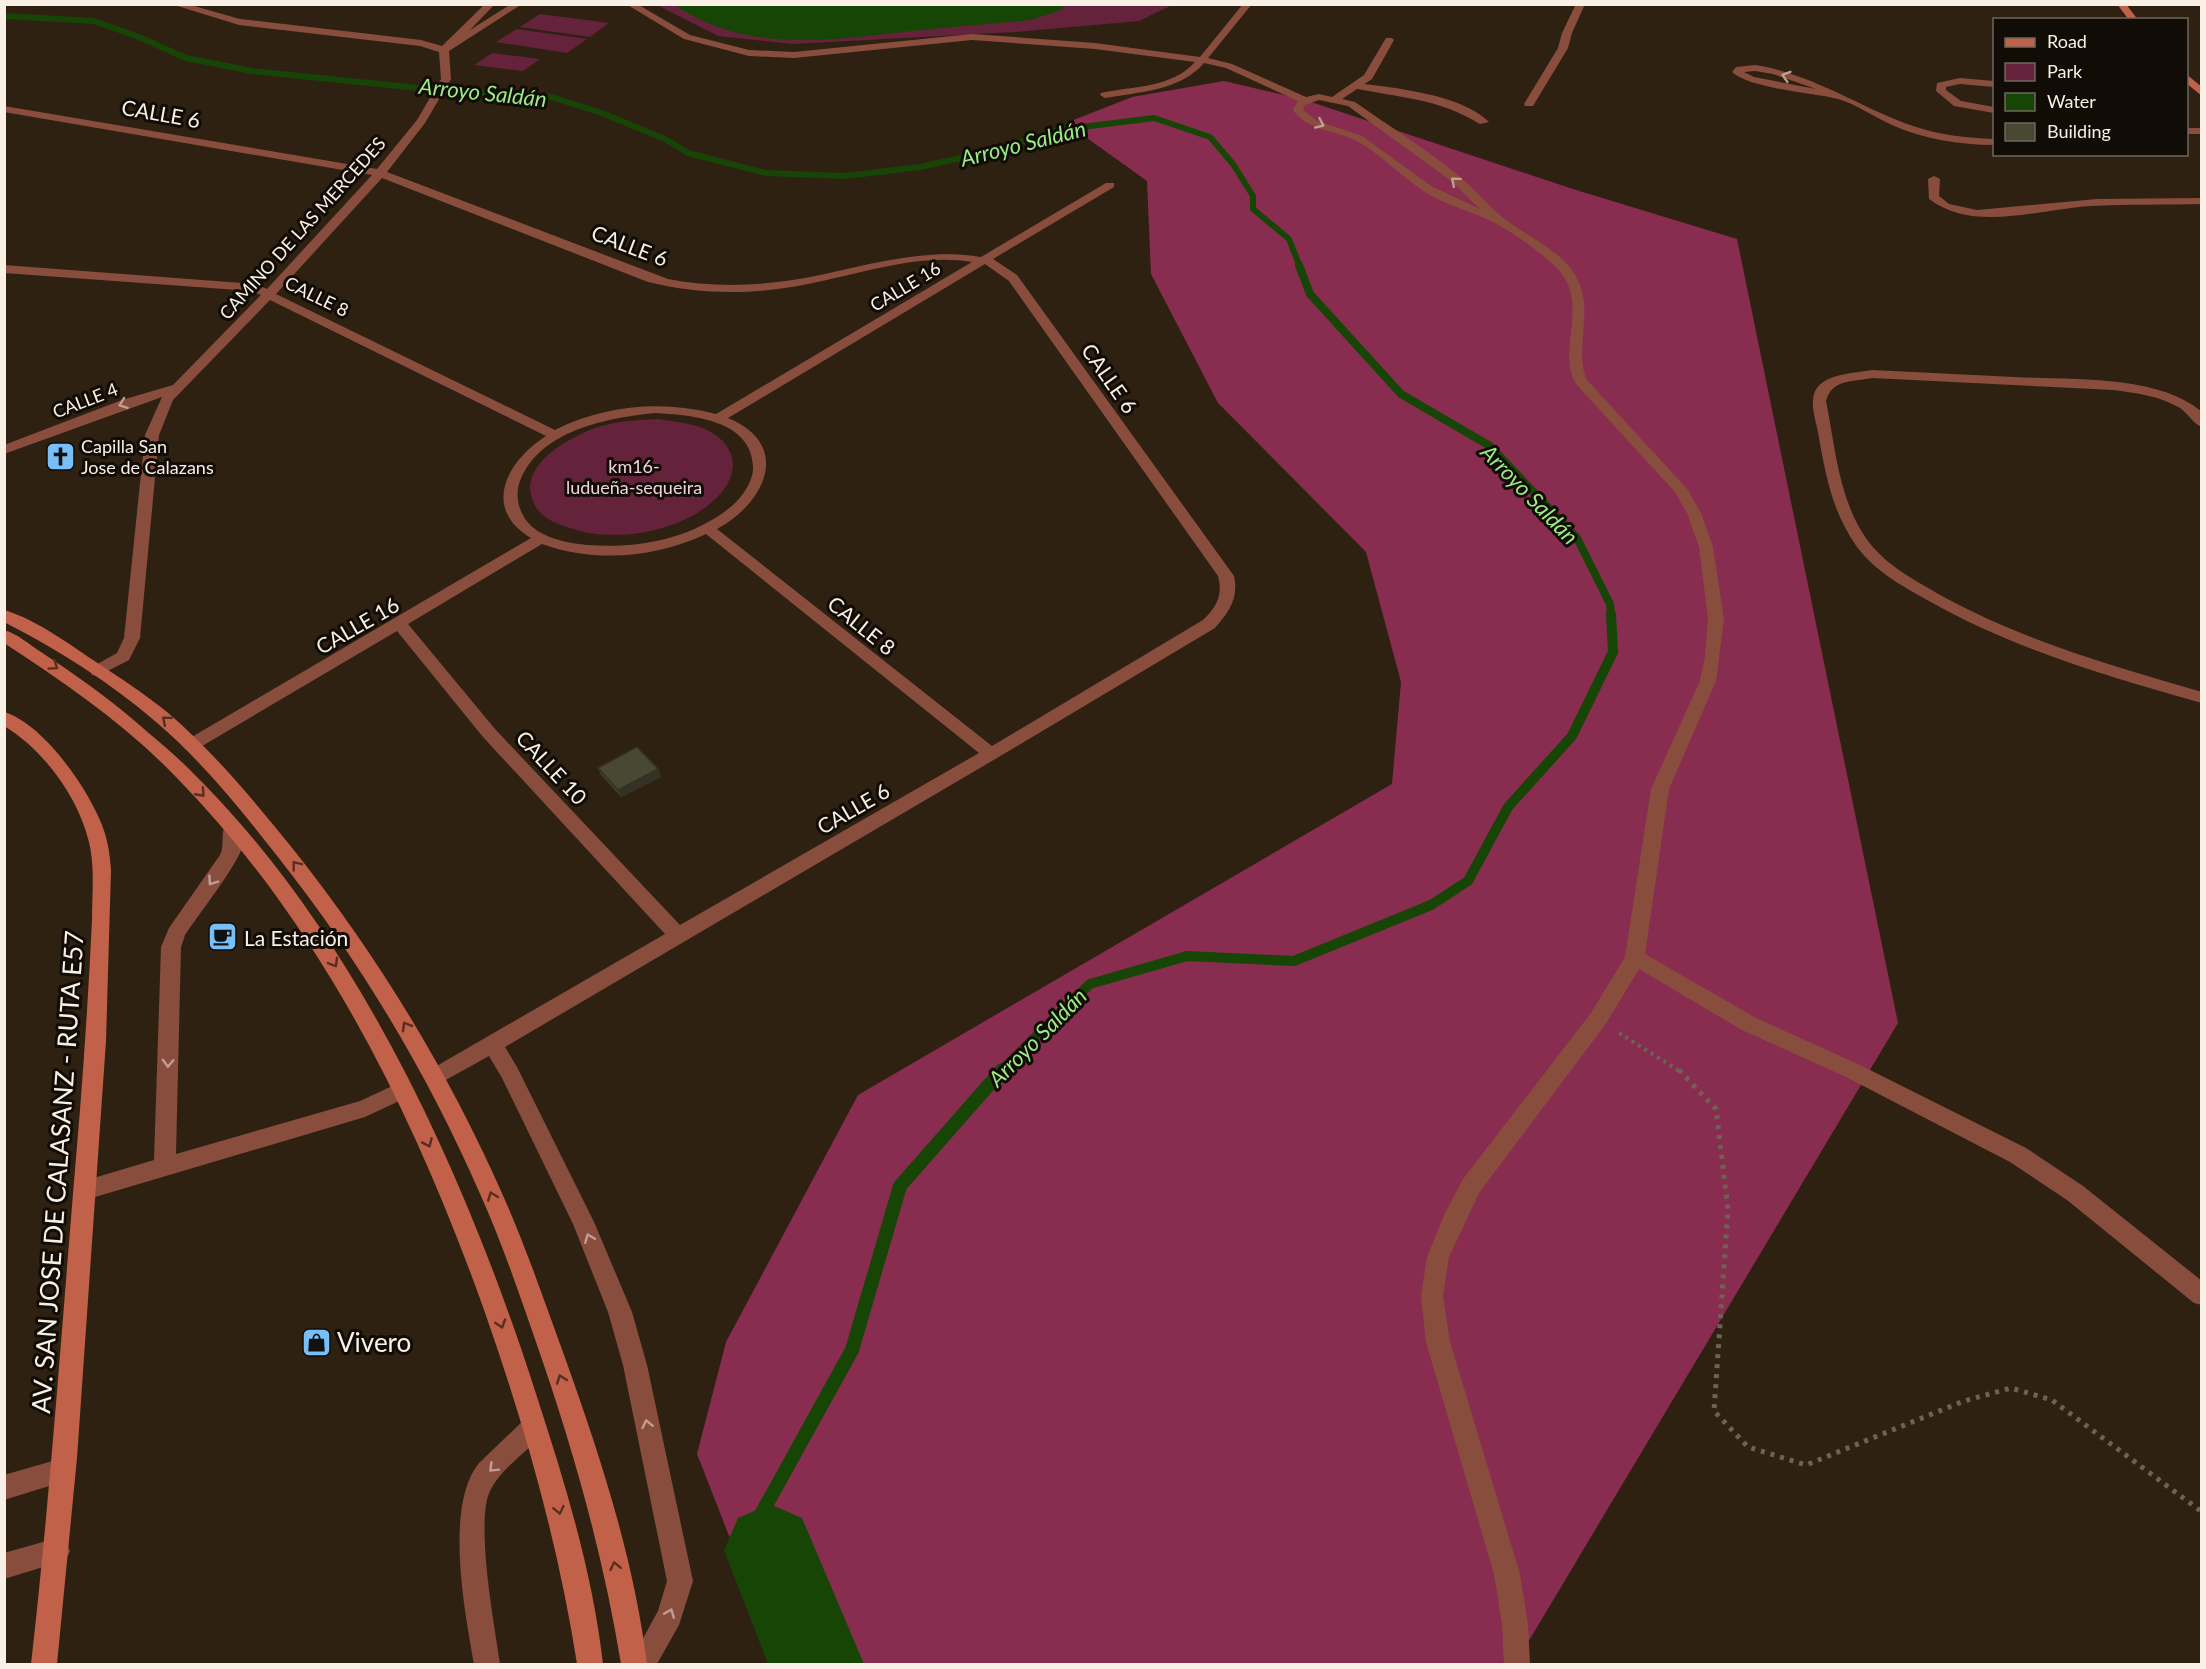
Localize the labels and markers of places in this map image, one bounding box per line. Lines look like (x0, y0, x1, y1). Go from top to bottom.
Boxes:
place label: Capilla San Jose de Calazans (81, 435, 214, 478)
church icon: Capilla San Jose de Calazans (44, 440, 76, 472)
cafe icon: La Estación (207, 921, 239, 953)
place label: La Estación (244, 925, 348, 950)
shop icon: Vivero (300, 1326, 332, 1358)
place label: Vivero (337, 1326, 411, 1358)

